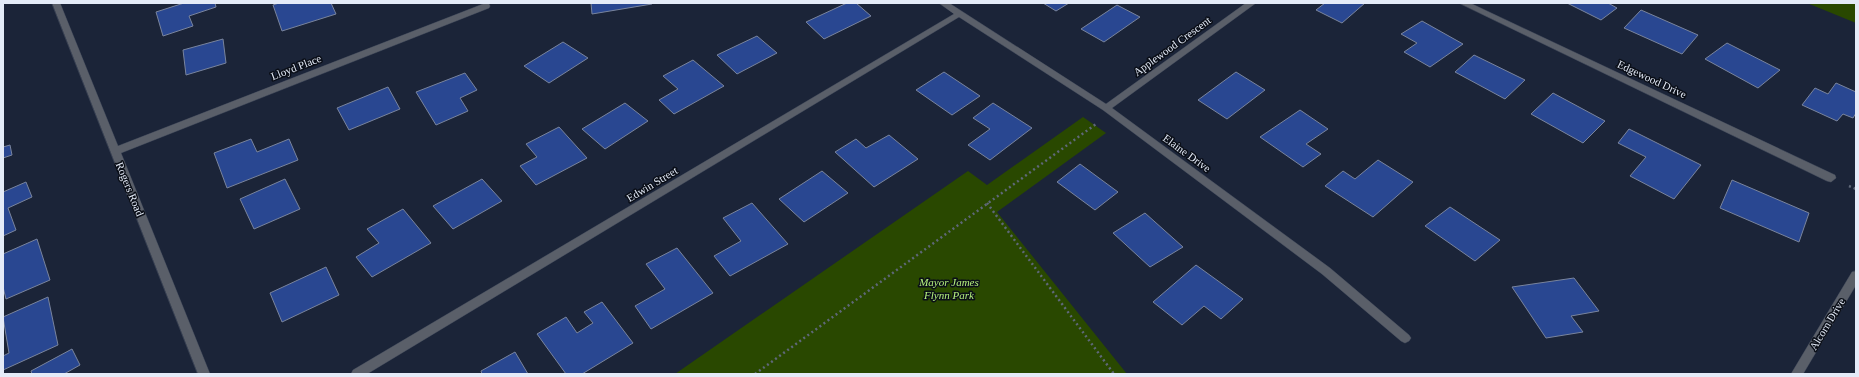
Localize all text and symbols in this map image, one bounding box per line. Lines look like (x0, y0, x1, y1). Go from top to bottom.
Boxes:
street label: Applewood Crescent (1131, 14, 1213, 78)
street label: Lloyd Place (269, 52, 323, 82)
street label: Edgewood Drive (1616, 58, 1689, 100)
street label: Elaine Drive (1161, 132, 1213, 174)
street label: Rogers Road (114, 160, 146, 218)
street label: Edwin Street (624, 164, 680, 204)
park label: Mayor James Flynn Park (918, 276, 979, 301)
street label: Alcorn Drive (1807, 296, 1847, 352)

